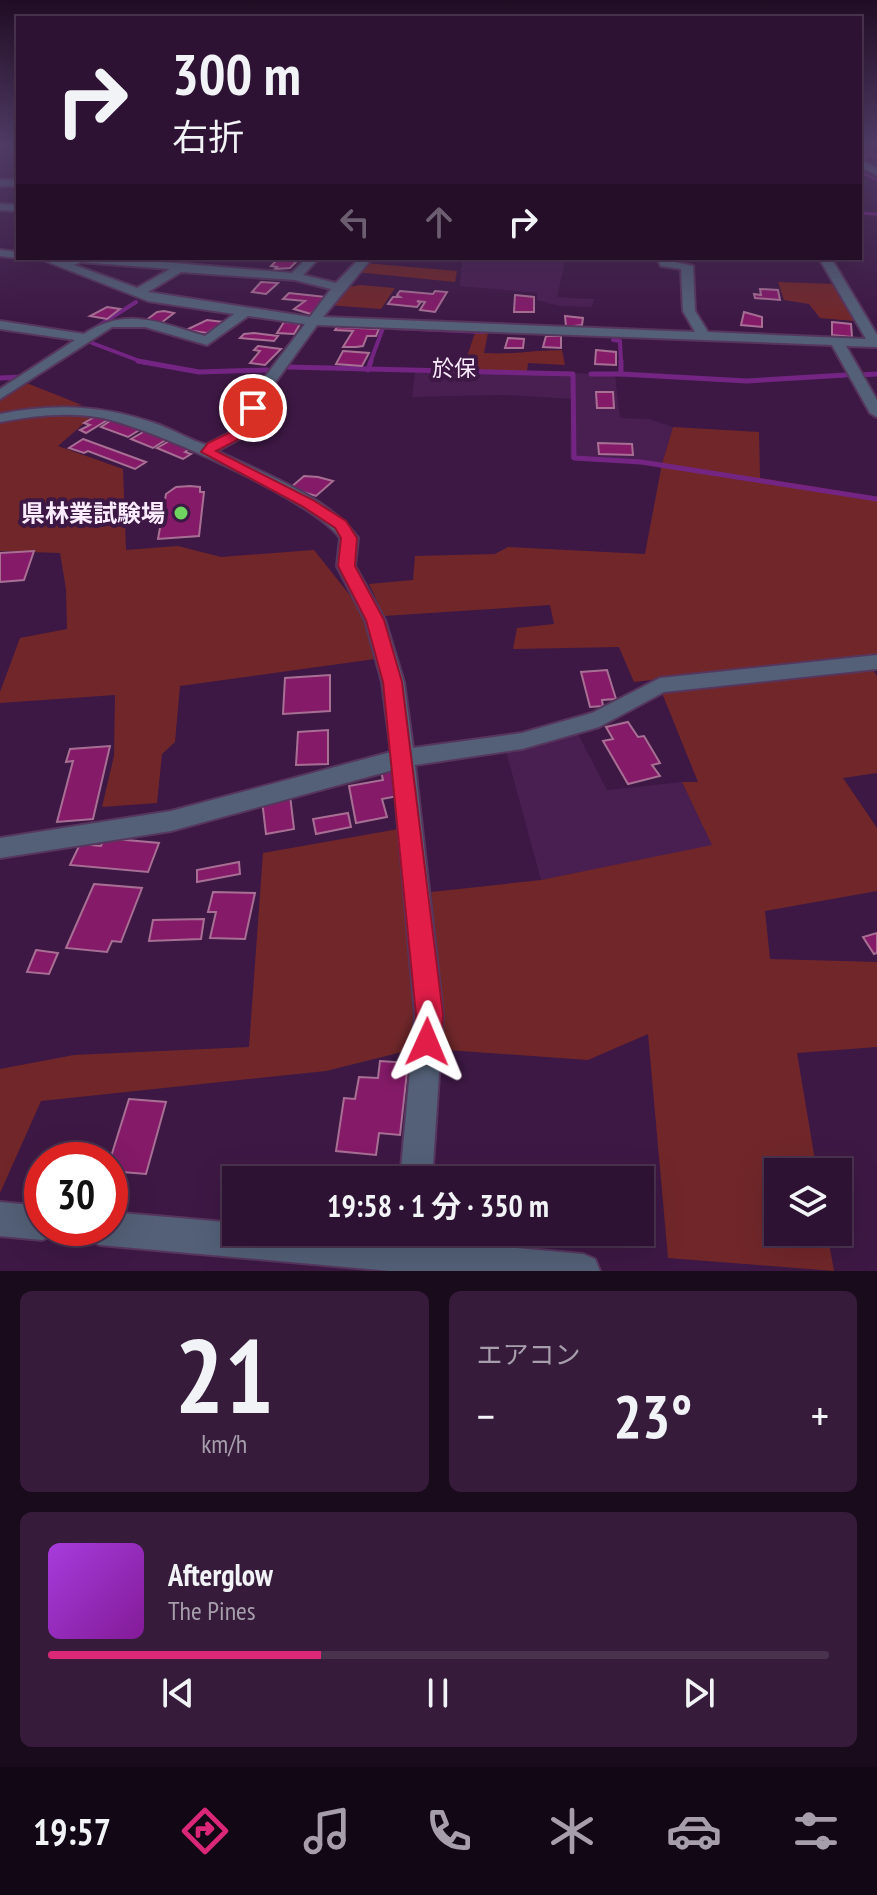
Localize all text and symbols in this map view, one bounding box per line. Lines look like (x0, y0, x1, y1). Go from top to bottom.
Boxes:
text: 300 m (172, 38, 301, 110)
icon: right (40, 48, 144, 152)
text: 右折 (172, 113, 244, 160)
icon: left (333, 200, 377, 244)
icon: ahead (417, 200, 461, 244)
icon: right (501, 200, 545, 244)
district label: 於保 (432, 354, 476, 382)
pin (219, 374, 287, 442)
icon: arrive (231, 386, 275, 430)
place label: 県林業試験場 (21, 498, 165, 529)
marker: 県林業試験場 (172, 504, 190, 522)
position arrow (385, 1000, 469, 1084)
speed limit sign: 30 (24, 1142, 128, 1246)
map controls (764, 1158, 852, 1246)
button: layers (764, 1158, 852, 1246)
text: 19:58 · 1 分 · 350 m (327, 1186, 549, 1225)
text: 21 (175, 1307, 274, 1442)
text: エアコン (477, 1338, 581, 1371)
text: 23° (613, 1377, 692, 1455)
text: − (477, 1387, 495, 1444)
text: + (811, 1387, 829, 1444)
text: km/h (201, 1427, 247, 1460)
text: Afterglow (168, 1555, 273, 1594)
text: The Pines (168, 1594, 256, 1627)
icon: previous (156, 1671, 200, 1715)
icon: pause (416, 1671, 460, 1715)
icon: next (677, 1671, 721, 1715)
icon: directions (177, 1803, 233, 1859)
icon: music (299, 1803, 355, 1859)
icon: phone (421, 1803, 477, 1859)
icon: climate (544, 1803, 600, 1859)
icon: car (666, 1803, 722, 1859)
icon: filters (788, 1803, 844, 1859)
text: 19:57 (33, 1808, 111, 1855)

